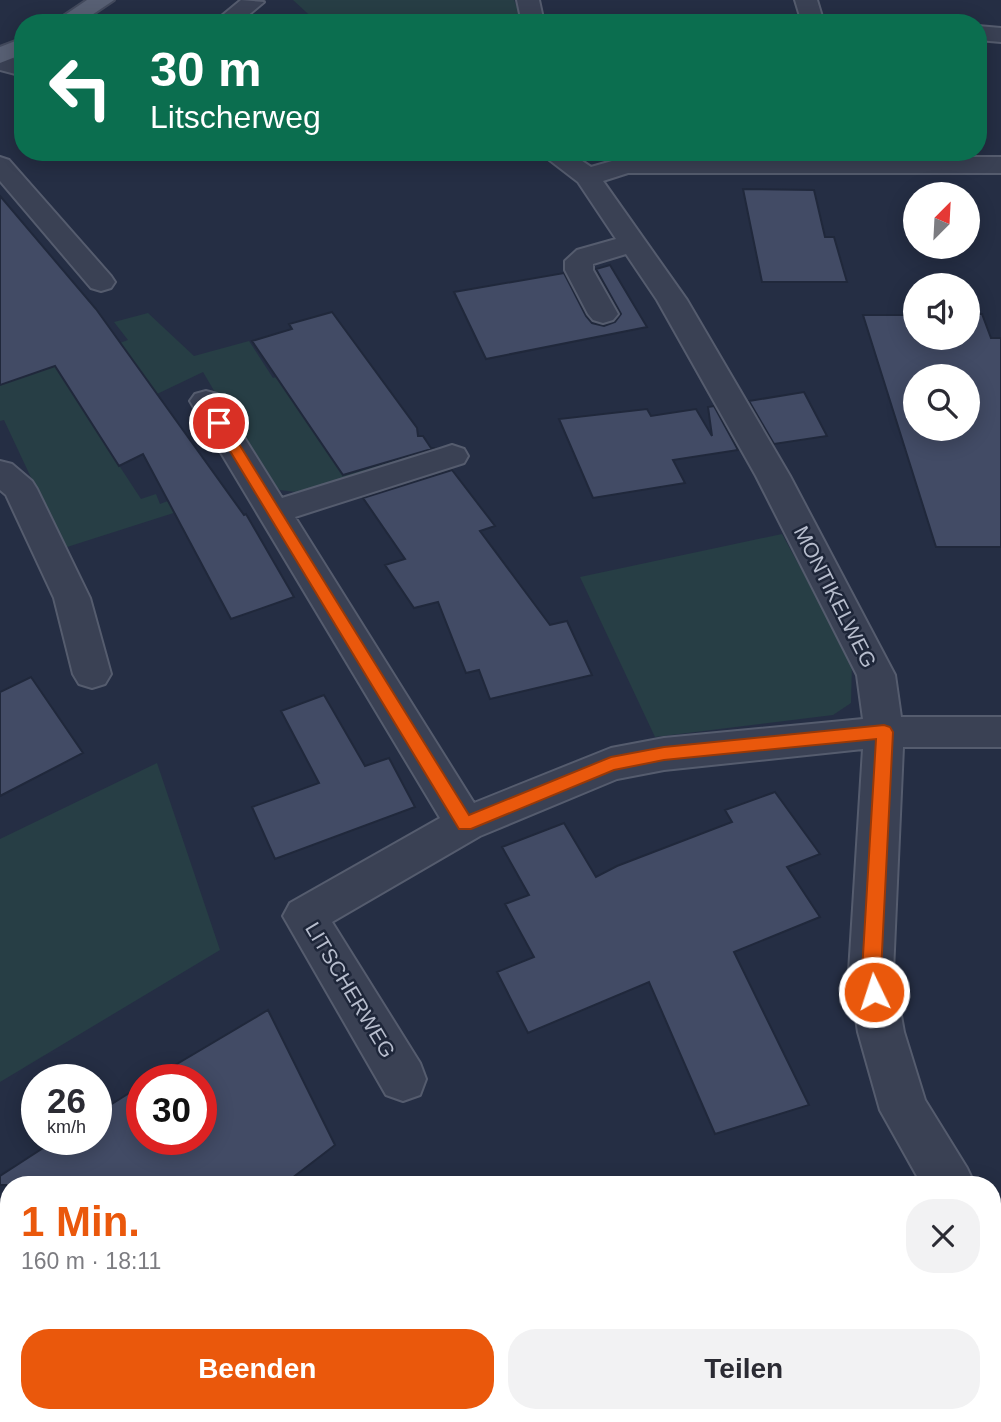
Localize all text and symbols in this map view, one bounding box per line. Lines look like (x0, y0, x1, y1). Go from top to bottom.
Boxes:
icon: left (35, 42, 126, 133)
text: 30 m (150, 42, 262, 96)
text: Litscherweg (150, 99, 321, 135)
north arrow (903, 182, 980, 259)
map controls (903, 182, 980, 441)
button: sound (903, 273, 980, 350)
button: search (903, 364, 980, 441)
pin (189, 393, 249, 453)
icon: arrive (200, 404, 238, 442)
street label: MONTIKELWEG (790, 522, 881, 671)
street label: LITSCHERWEG (301, 918, 400, 1062)
position arrow (837, 955, 911, 1029)
speed limit sign: 30 (126, 1064, 217, 1155)
text: 26 (47, 1081, 86, 1120)
text: km/h (47, 1117, 86, 1137)
text: 1 Min. (21, 1198, 140, 1245)
button: close (906, 1199, 980, 1273)
text: 160 m · 18:11 (21, 1248, 161, 1274)
button: Beenden (21, 1329, 494, 1409)
button: Teilen (508, 1329, 980, 1409)

